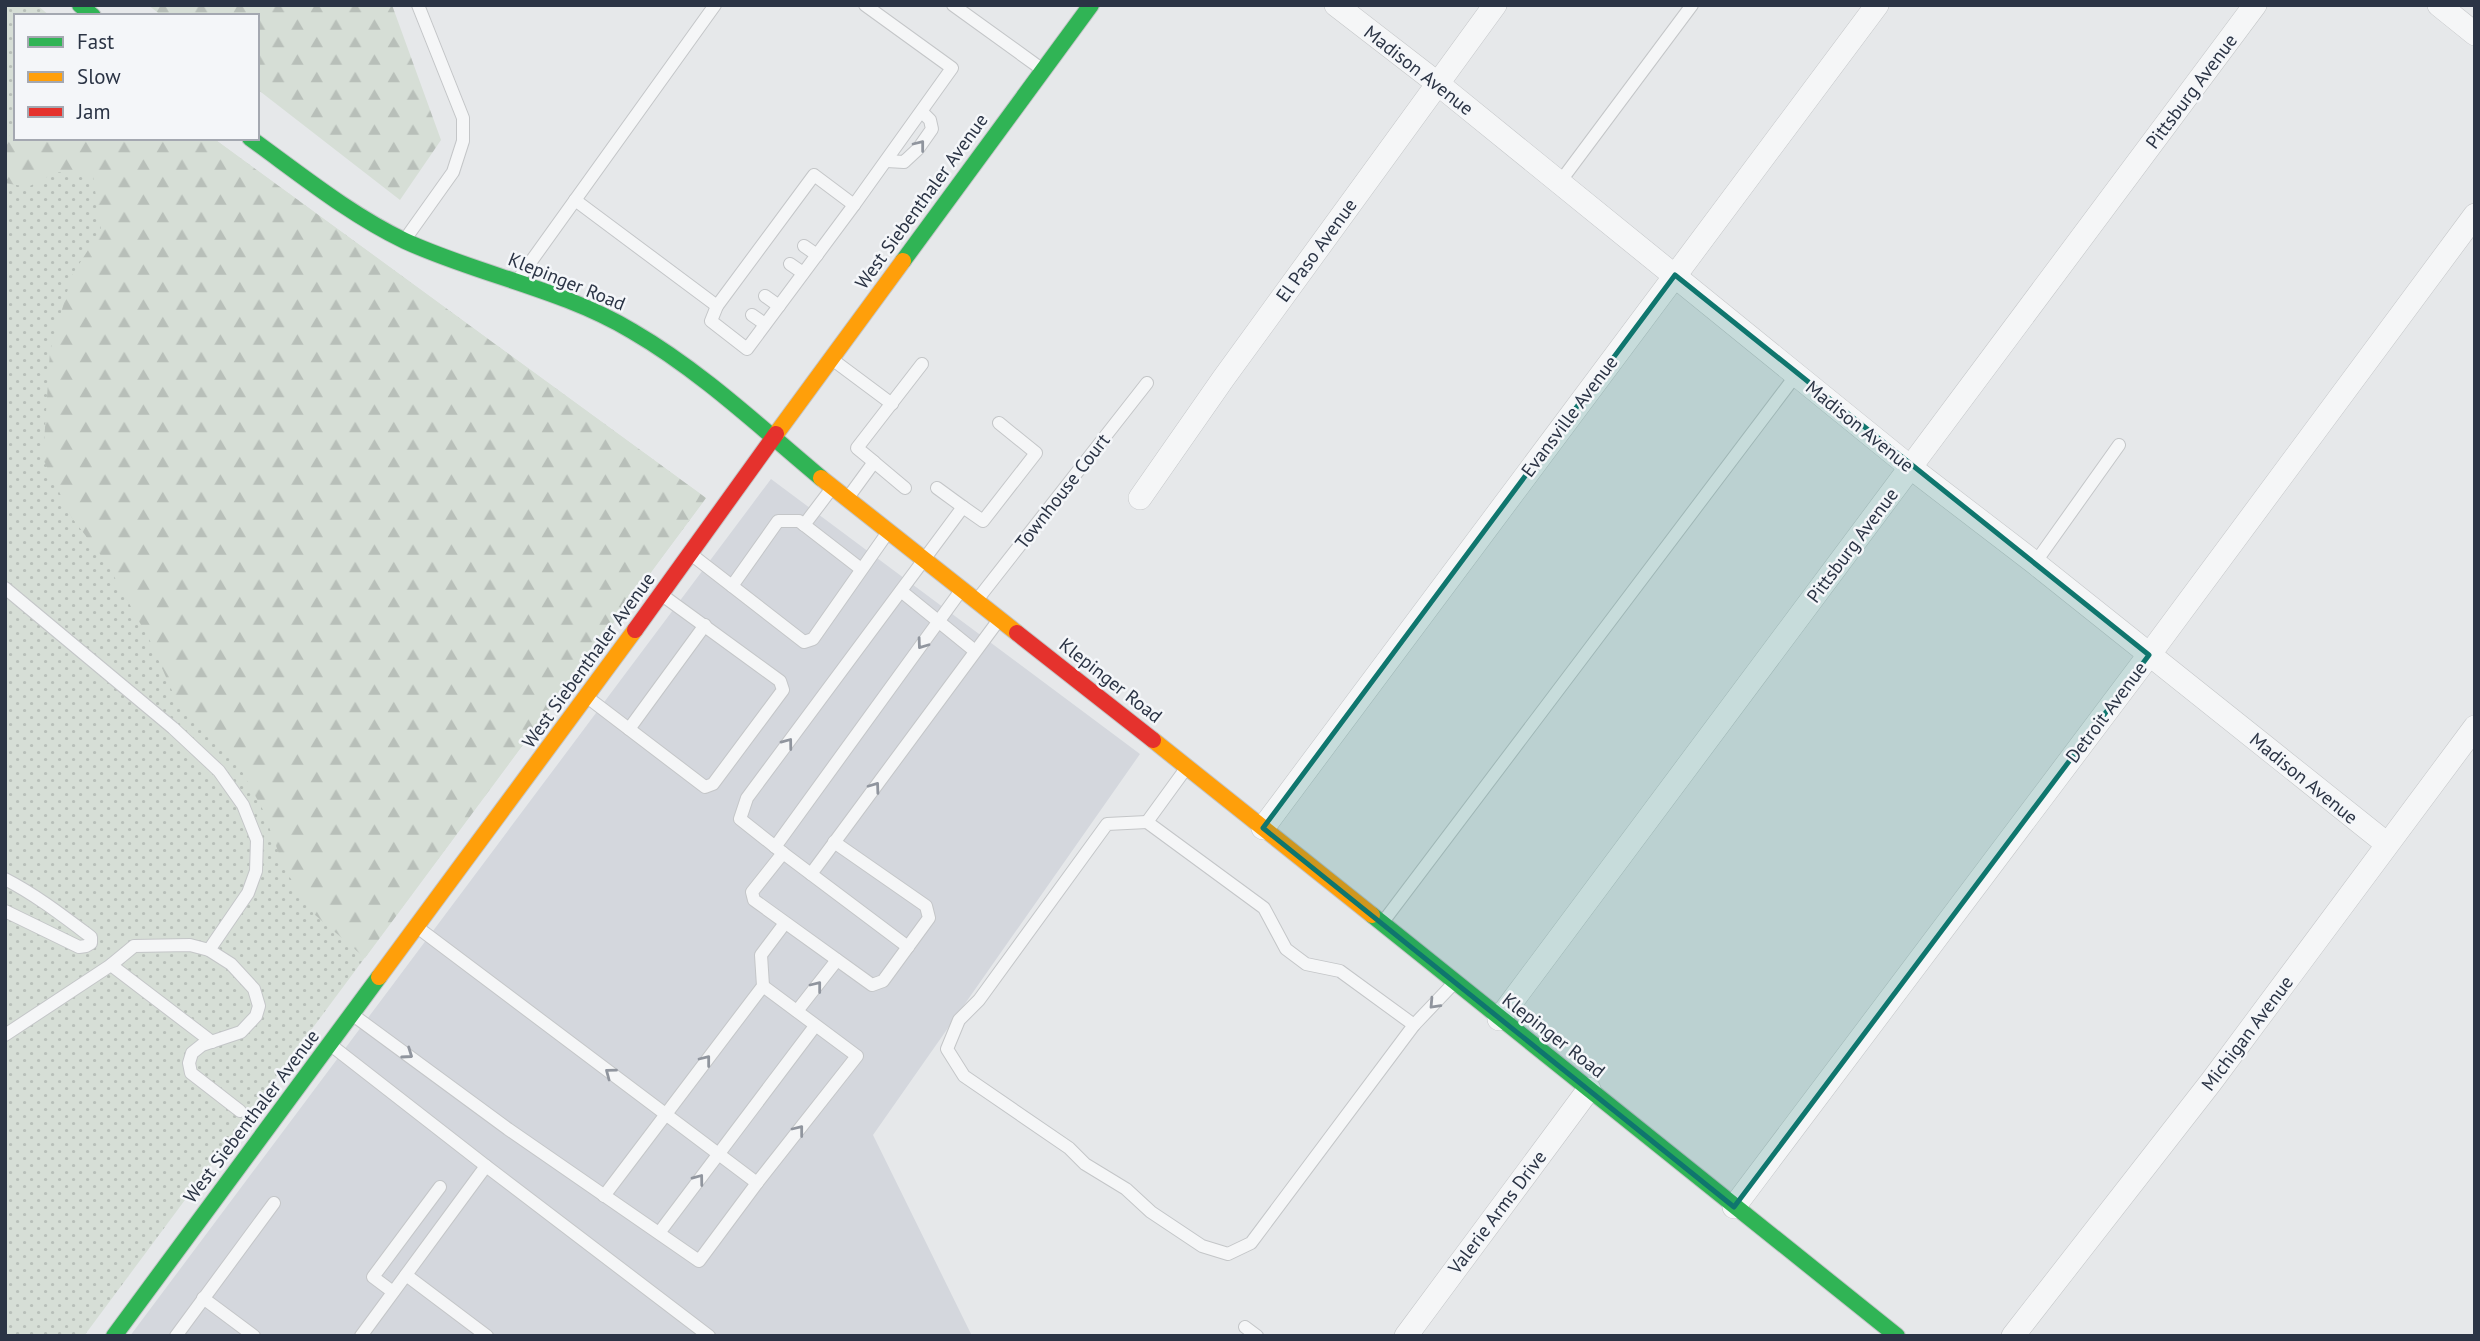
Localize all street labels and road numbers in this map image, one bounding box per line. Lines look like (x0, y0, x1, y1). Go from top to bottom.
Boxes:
street label: Madison Avenue (1360, 20, 1478, 120)
street label: Pittsburg Avenue (2140, 29, 2242, 153)
street label: West Siebenthaler Avenue (849, 109, 993, 293)
street label: El Paso Avenue (1270, 194, 1362, 306)
street label: Klepinger Road (505, 247, 629, 315)
street label: Evansville Avenue (1515, 350, 1623, 482)
street label: Madison Avenue (1801, 375, 1919, 477)
street label: Townhouse Court (1009, 428, 1115, 554)
street label: Pittsburg Avenue (1801, 483, 1903, 607)
street label: West Siebenthaler Avenue (516, 568, 660, 752)
street label: Klepinger Road (1055, 632, 1167, 728)
street label: Detroit Avenue (2060, 657, 2152, 767)
street label: Madison Avenue (2245, 727, 2363, 829)
street label: Michigan Avenue (2196, 971, 2298, 1095)
street label: Klepinger Road (1498, 987, 1610, 1083)
street label: West Siebenthaler Avenue (178, 1025, 324, 1207)
street label: Valerie Arms Drive (1442, 1145, 1551, 1279)

